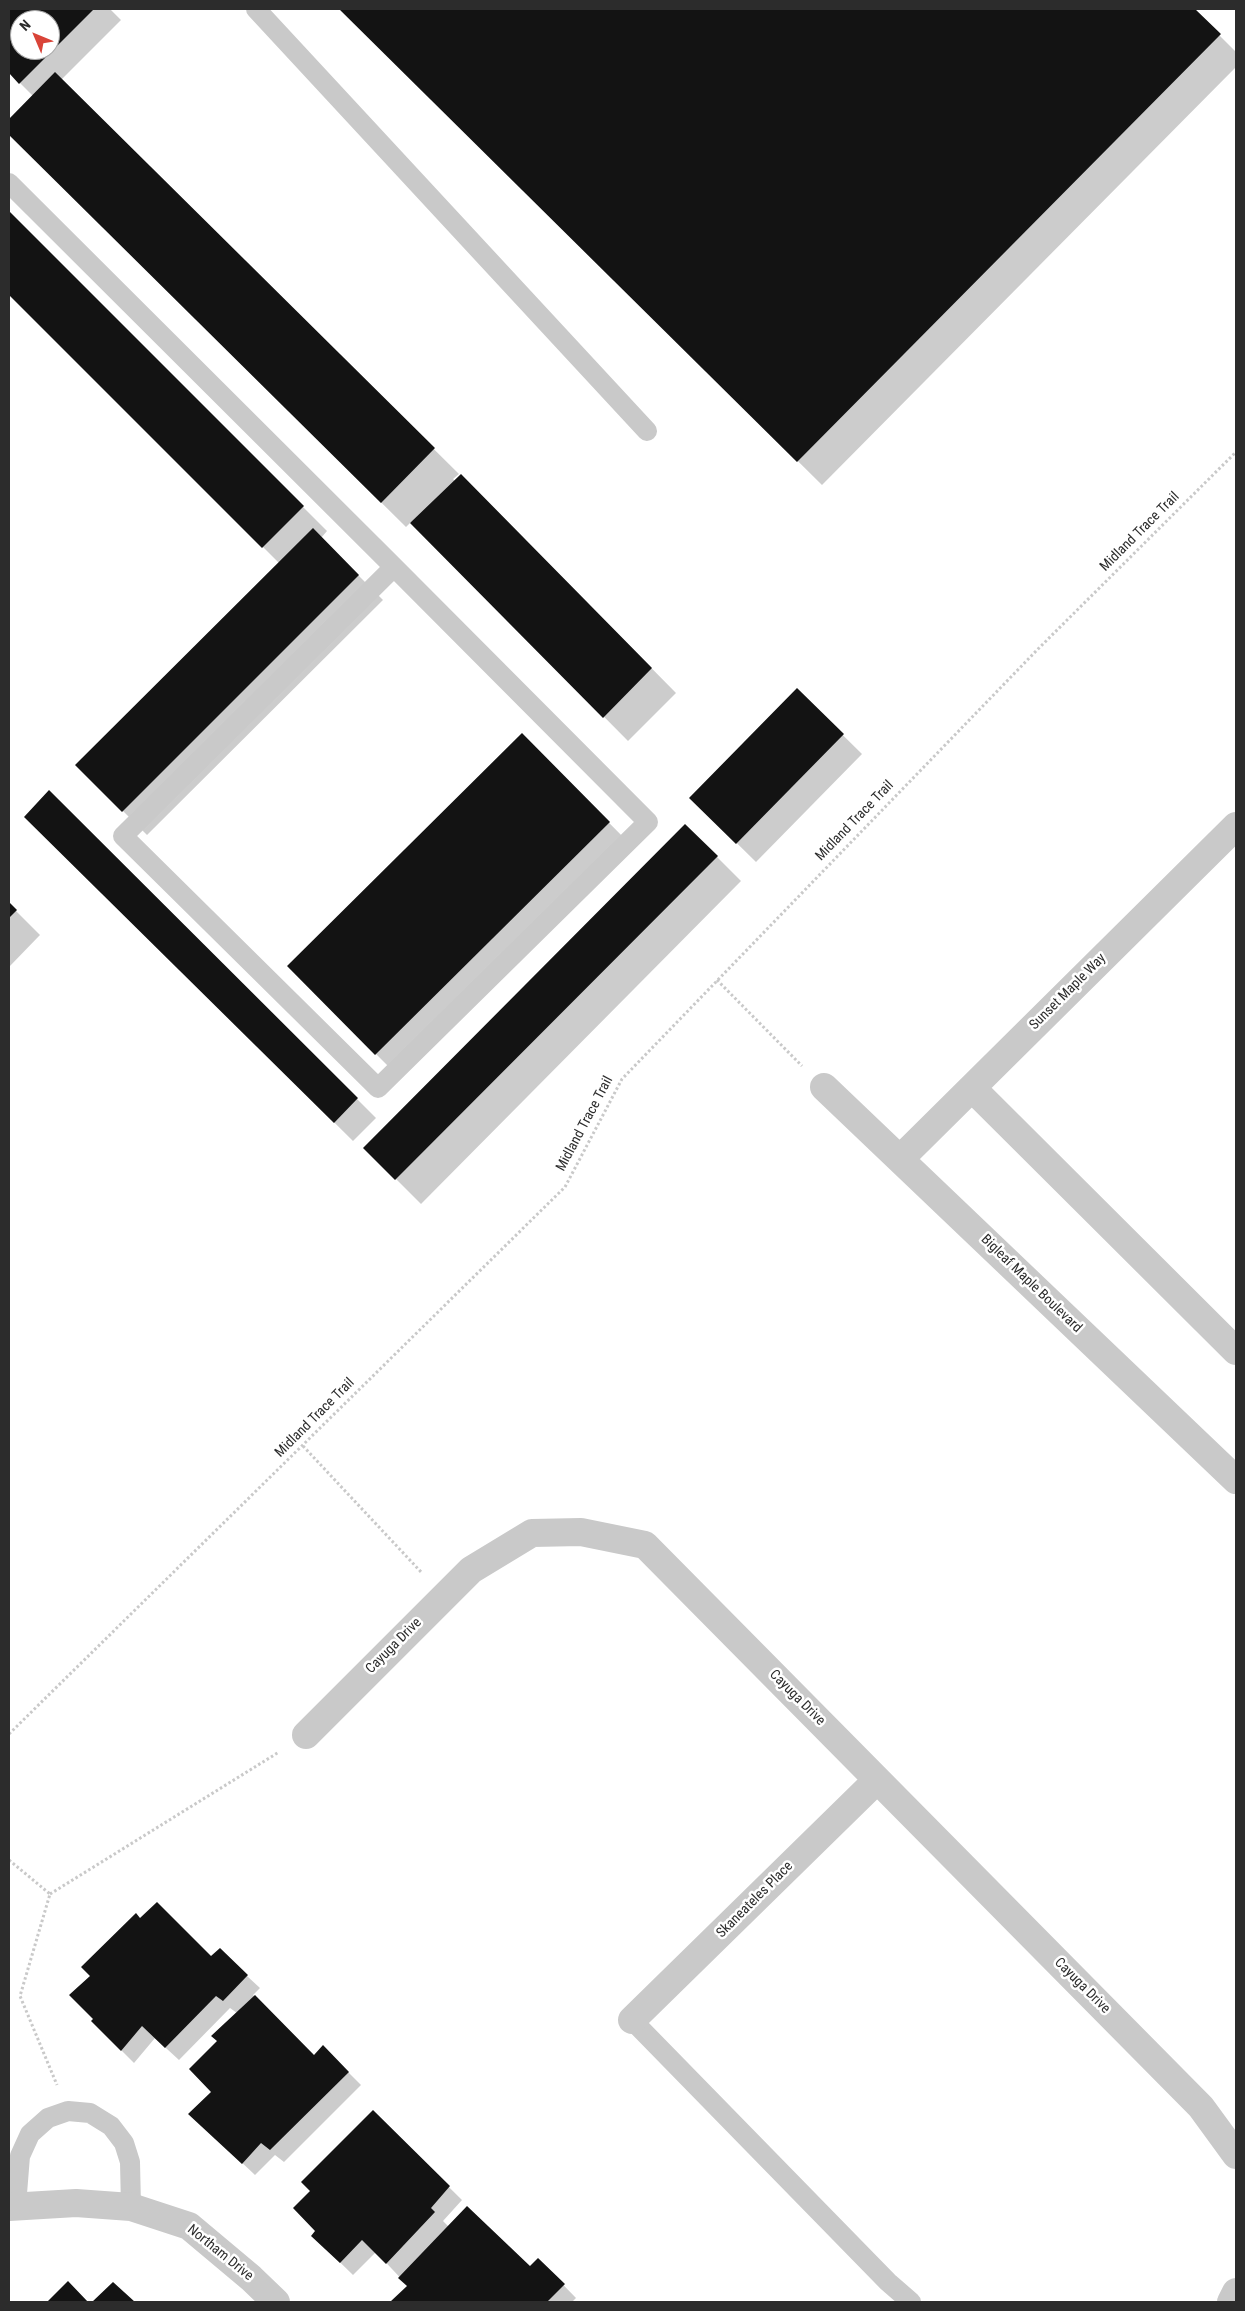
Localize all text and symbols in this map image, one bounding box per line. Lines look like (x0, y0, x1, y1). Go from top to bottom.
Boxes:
north arrow (10, 10, 60, 60)
text: N (16, 16, 34, 34)
street label: Midland Trace Trail (1097, 489, 1183, 575)
street label: Midland Trace Trail (812, 777, 898, 865)
street label: Sunset Maple Way (1026, 950, 1110, 1034)
street label: Midland Trace Trail (553, 1074, 617, 1174)
street label: Bigleaf Maple Boulevard (977, 1231, 1085, 1337)
street label: Midland Trace Trail (272, 1375, 358, 1461)
street label: Cayuga Drive (363, 1615, 425, 1677)
street label: Cayuga Drive (766, 1667, 828, 1729)
street label: Skaneateles Place (713, 1858, 797, 1942)
street label: Cayuga Drive (1051, 1955, 1113, 2017)
street label: Northam Drive (184, 2221, 256, 2285)

